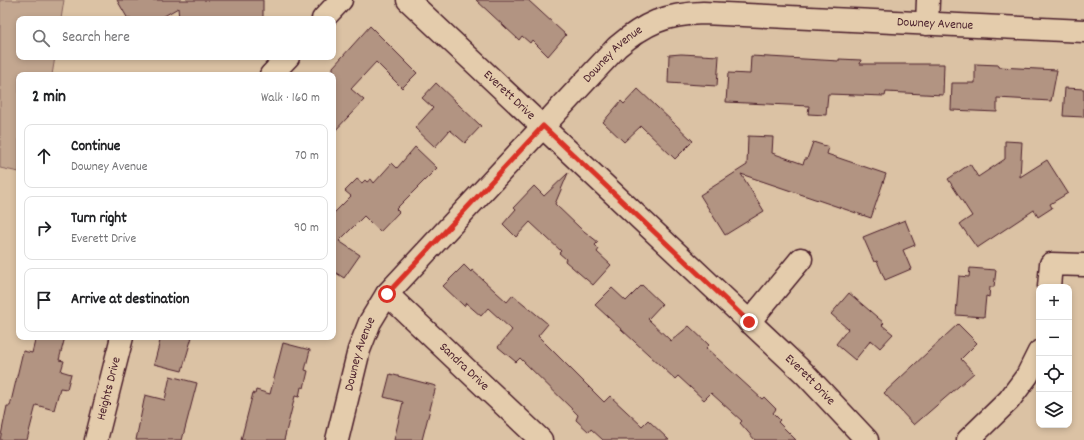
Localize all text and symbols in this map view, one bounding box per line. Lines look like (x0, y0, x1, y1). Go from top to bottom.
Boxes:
street label: Downey Avenue (896, 13, 974, 35)
search box (16, 16, 336, 60)
street label: Downey Avenue (579, 21, 647, 87)
icon: search (30, 27, 52, 49)
text: Search here (62, 27, 130, 49)
street label: Everett Drive (479, 66, 540, 125)
text: 2 min (32, 86, 66, 110)
text: Walk · 160 m (261, 89, 320, 108)
text: Continue (71, 136, 120, 158)
icon: ahead (33, 145, 55, 167)
text: 70 m (295, 147, 319, 166)
text: Downey Avenue (71, 158, 147, 177)
text: Turn right (71, 208, 127, 230)
icon: right (33, 217, 55, 239)
text: 90 m (294, 219, 319, 238)
text: Everett Drive (71, 230, 136, 249)
map controls (1036, 284, 1072, 428)
button: + (1036, 284, 1072, 320)
route start (378, 285, 396, 303)
icon: arrive (33, 289, 55, 311)
text: Arrive at destination (71, 289, 189, 311)
street label: Downey Avenue (340, 313, 381, 393)
route end (740, 313, 758, 331)
button: − (1036, 320, 1072, 356)
street label: Sandra Drive (435, 338, 494, 396)
street label: Everett Drive (780, 350, 840, 410)
street label: Heights Drive (92, 355, 126, 422)
button: locate (1036, 356, 1072, 392)
button: layers (1036, 392, 1072, 428)

